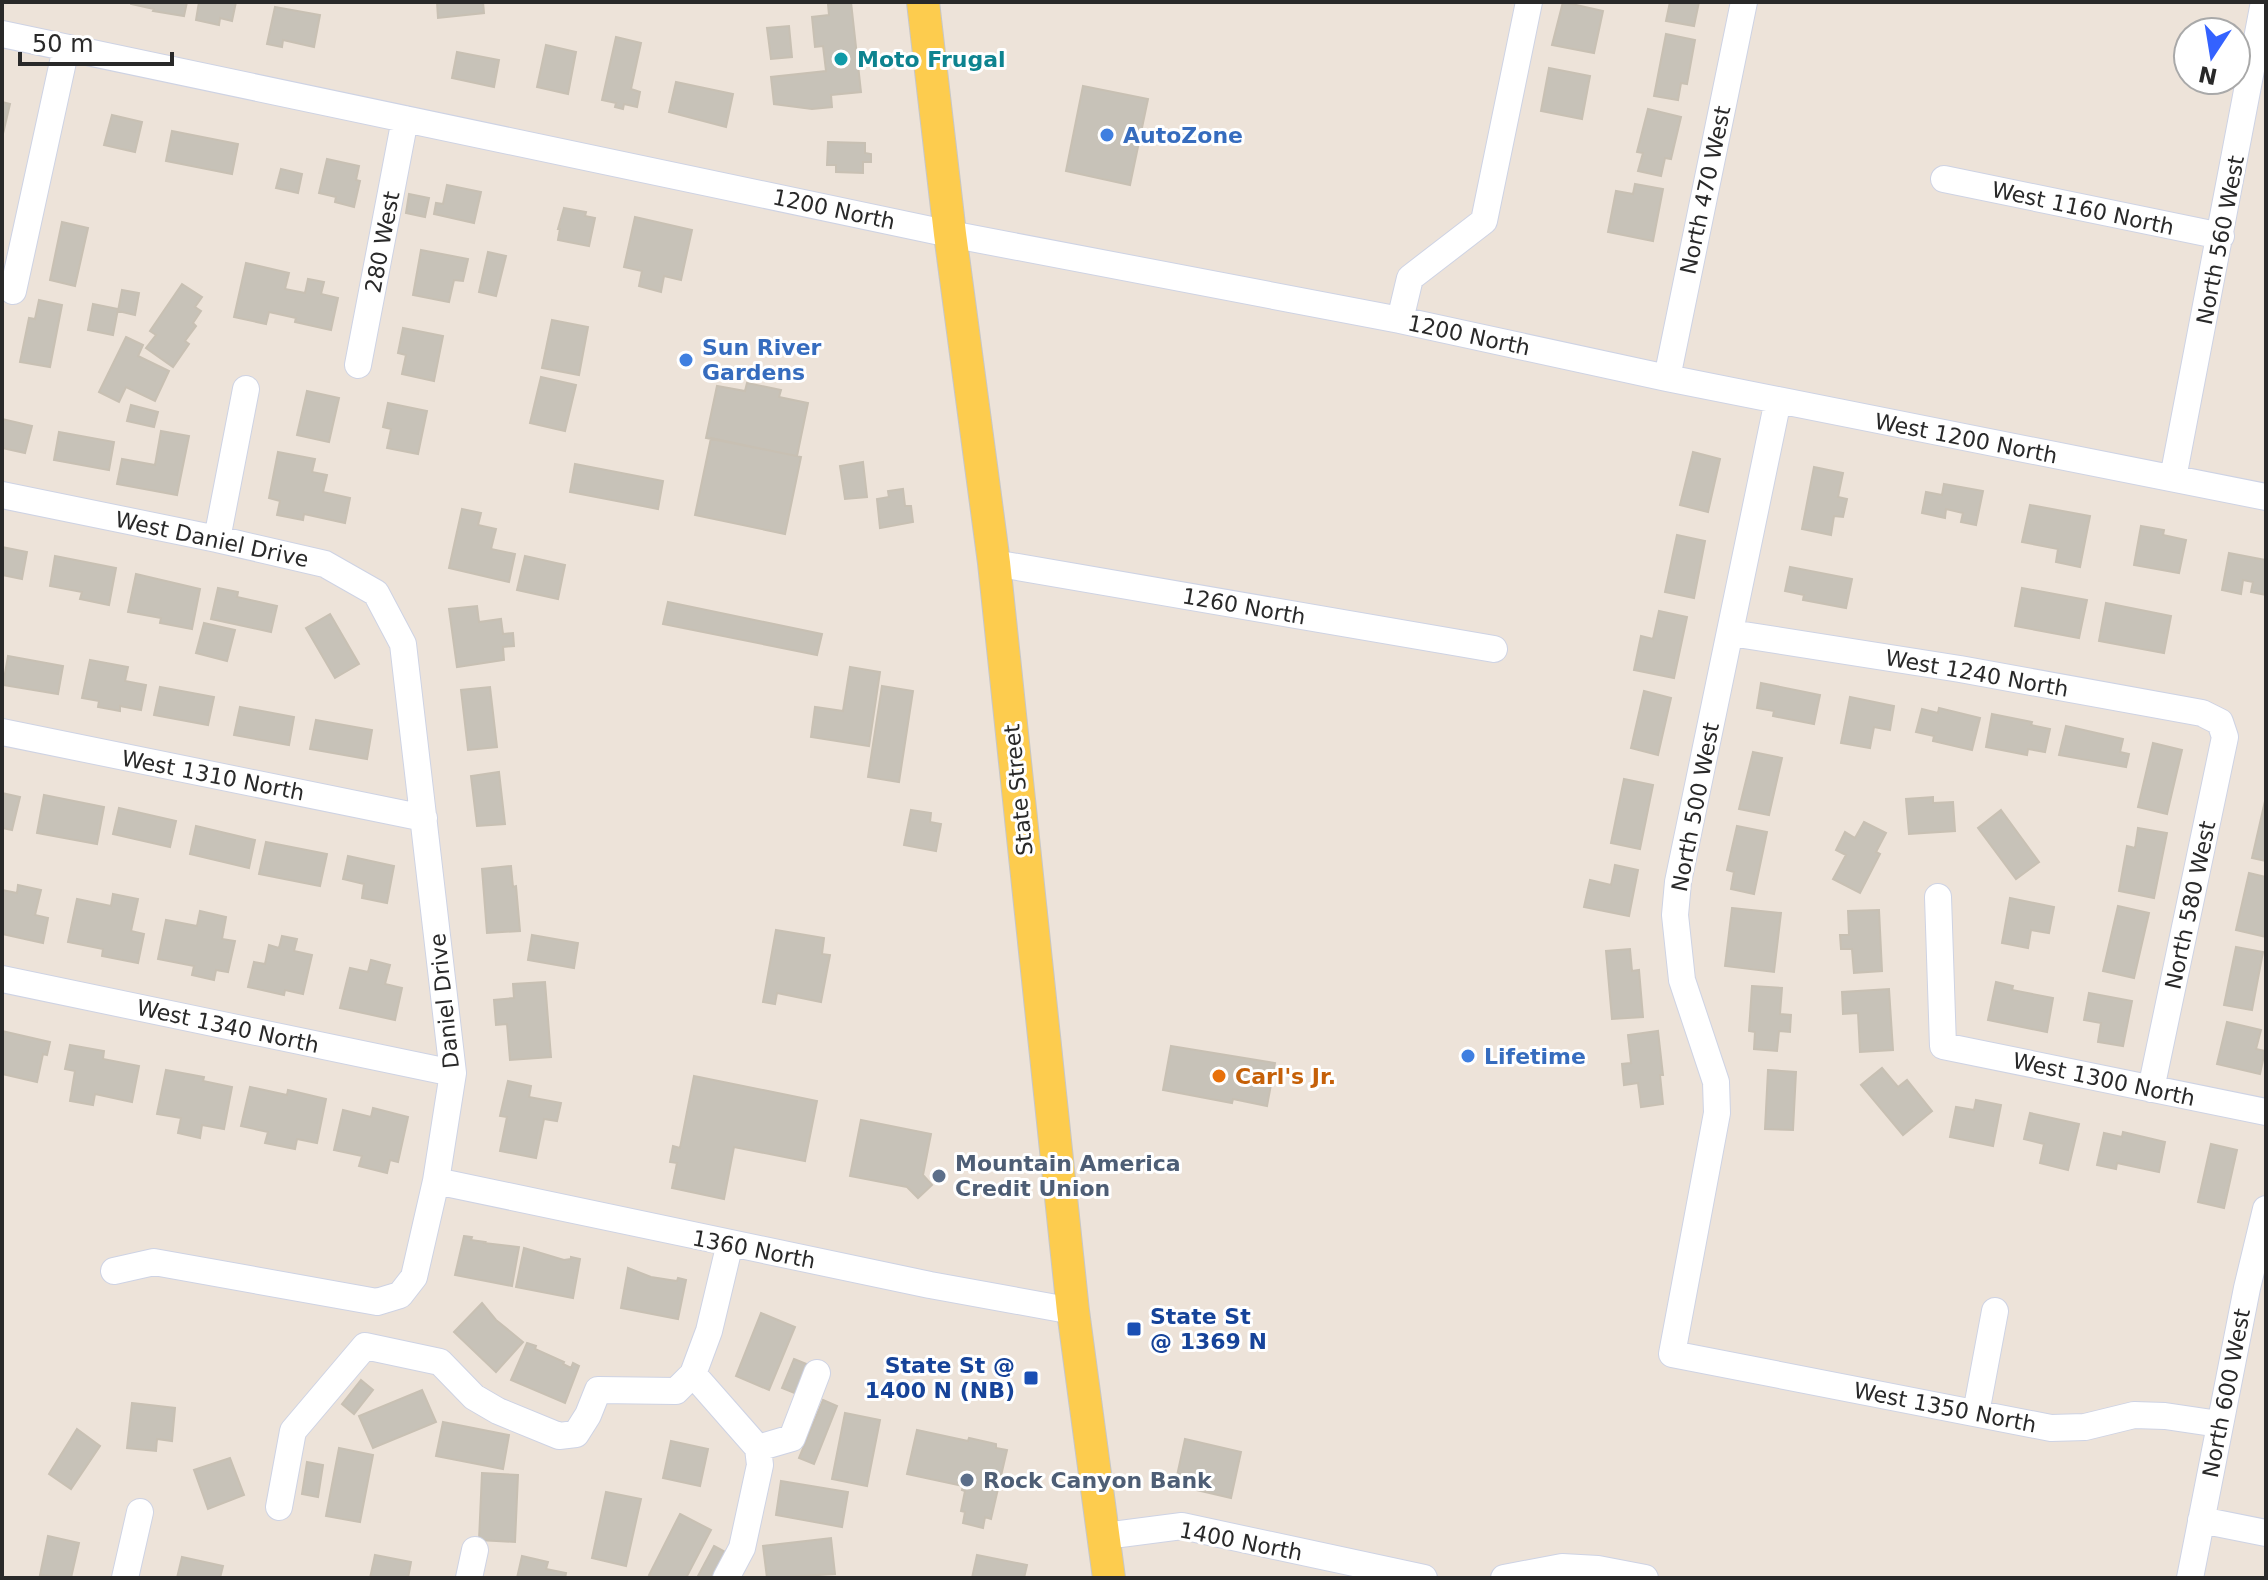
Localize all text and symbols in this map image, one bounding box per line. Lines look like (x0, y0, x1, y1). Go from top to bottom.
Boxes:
scale bar (20, 16, 172, 66)
north arrow (2172, 16, 2252, 96)
text: 50 m (32, 30, 94, 58)
place label: Moto Frugal (857, 47, 1006, 72)
marker: Moto Frugal (832, 50, 850, 68)
text: N (2196, 61, 2220, 89)
street label: North 470 West (1675, 103, 1736, 277)
place label: AutoZone (1123, 123, 1243, 148)
marker: AutoZone (1098, 126, 1116, 144)
street label: North 560 West (2192, 153, 2249, 327)
street label: West 1160 North (1990, 177, 2176, 240)
street label: 1200 North (770, 184, 897, 235)
street label: 280 West (360, 189, 405, 295)
street label: 1200 North (1405, 310, 1532, 361)
place label: Sun River Gardens (702, 335, 822, 385)
marker: Sun River Gardens (677, 351, 695, 369)
street label: West 1200 North (1872, 409, 2059, 468)
street label: West Daniel Drive (113, 507, 311, 572)
street label: 1260 North (1180, 583, 1307, 630)
street label: West 1240 North (1883, 645, 2070, 702)
street label: North 500 West (1667, 720, 1724, 894)
street label: State Street (999, 723, 1038, 857)
street label: West 1310 North (119, 746, 306, 805)
street label: North 580 West (2160, 818, 2221, 992)
street label: Daniel Drive (425, 932, 464, 1070)
street label: West 1340 North (135, 995, 321, 1058)
place label: Lifetime (1484, 1044, 1586, 1069)
marker: Lifetime (1459, 1047, 1477, 1065)
street label: West 1300 North (2011, 1048, 2197, 1111)
place label: Carl's Jr. (1235, 1064, 1336, 1089)
marker: Carl's Jr. (1210, 1067, 1228, 1085)
place label: Mountain America Credit Union (955, 1151, 1181, 1201)
marker: Mountain America Credit Union (930, 1167, 948, 1185)
street label: 1360 North (690, 1225, 817, 1274)
place label: State St @ 1369 N (1150, 1304, 1267, 1354)
street label: North 600 West (2198, 1306, 2255, 1480)
marker: State St @ 1369 N (1125, 1320, 1143, 1338)
place label: State St @ 1400 N (NB) (865, 1353, 1015, 1403)
marker: State St @ 1400 N (NB) (1022, 1369, 1040, 1387)
street label: West 1350 North (1851, 1378, 2038, 1437)
place label: Rock Canyon Bank (983, 1468, 1213, 1493)
marker: Rock Canyon Bank (958, 1471, 976, 1489)
street label: 1400 North (1177, 1517, 1304, 1566)

